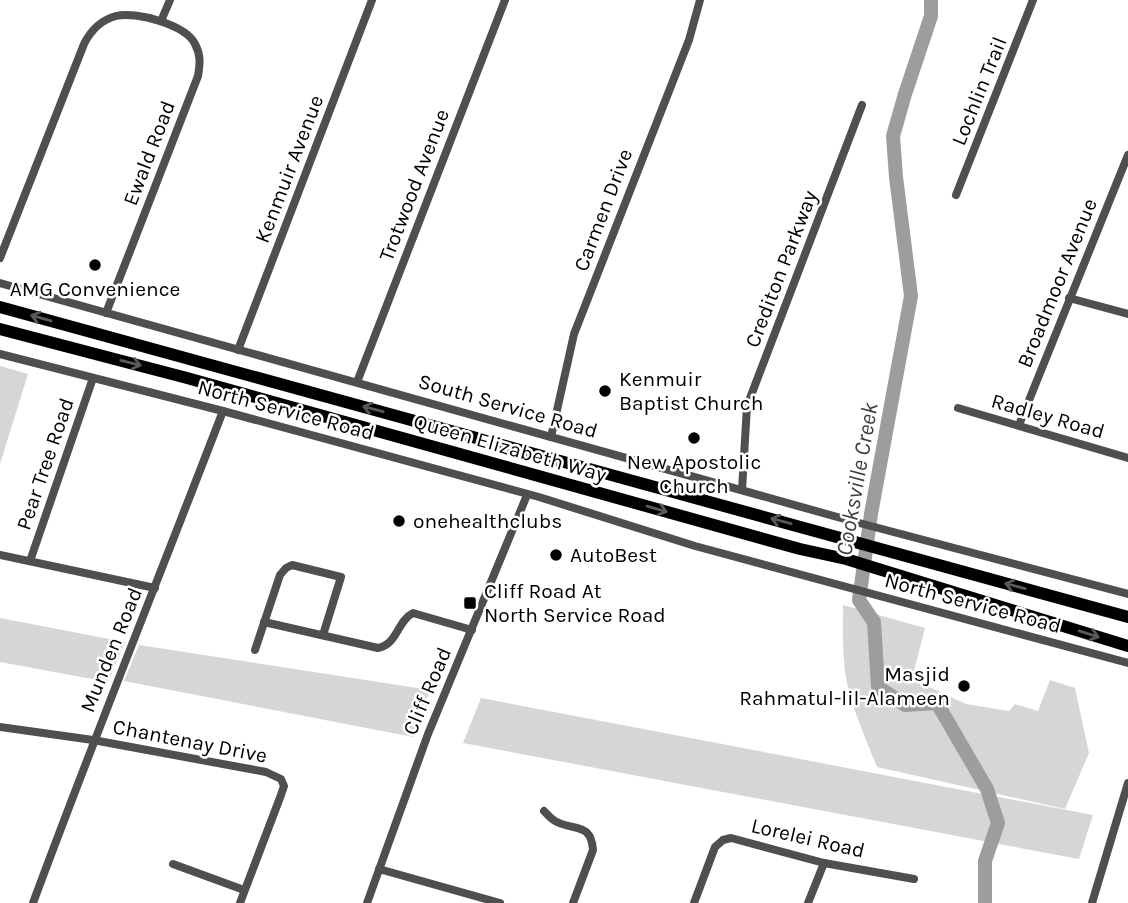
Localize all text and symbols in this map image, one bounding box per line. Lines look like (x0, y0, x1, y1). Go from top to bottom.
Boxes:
street label: Lochlin Trail (946, 33, 1012, 149)
street label: Kenmuir Avenue (250, 92, 328, 246)
street label: Ewald Road (118, 97, 180, 209)
street label: Trotwood Avenue (374, 106, 454, 264)
street label: Carmen Drive (569, 145, 637, 275)
street label: Crediton Parkway (740, 187, 822, 351)
street label: Broadmoor Avenue (1012, 195, 1102, 371)
marker: AMG Convenience (87, 257, 103, 273)
place label: AMG Convenience (10, 277, 180, 301)
one-way arrow (30, 311, 52, 324)
one-way arrow (119, 357, 142, 370)
place label: Kenmuir Baptist Church (619, 367, 763, 415)
street label: South Service Road (416, 369, 600, 443)
street label: North Service Road (195, 375, 377, 445)
marker: Kenmuir Baptist Church (597, 383, 613, 399)
street label: Radley Road (989, 388, 1107, 444)
street label: Pear Tree Road (11, 395, 79, 533)
water label: Cooksville Creek (830, 400, 884, 558)
one-way arrow (362, 402, 384, 415)
street label: Queen Elizabeth Way (411, 409, 609, 487)
marker: New Apostolic Church (686, 430, 702, 446)
place label: New Apostolic Church (627, 450, 761, 498)
one-way arrow (646, 504, 668, 517)
place label: onehealthclubs (413, 509, 562, 533)
marker: onehealthclubs (391, 513, 407, 529)
one-way arrow (770, 514, 793, 527)
place label: AutoBest (570, 543, 657, 567)
marker: AutoBest (548, 547, 564, 563)
street label: North Service Road (882, 568, 1064, 638)
one-way arrow (1004, 578, 1026, 591)
place label: Cliff Road At North Service Road (484, 579, 666, 627)
street label: Munden Road (75, 584, 147, 716)
marker: Cliff Road At North Service Road (462, 595, 478, 611)
one-way arrow (1078, 629, 1100, 642)
street label: Cliff Road (398, 644, 456, 738)
place label: Masjid Rahmatul-lil-Alameen (739, 662, 950, 710)
marker: Masjid Rahmatul-lil-Alameen (956, 678, 972, 694)
street label: Chantenay Drive (111, 714, 269, 768)
street label: Lorelei Road (749, 813, 867, 863)

